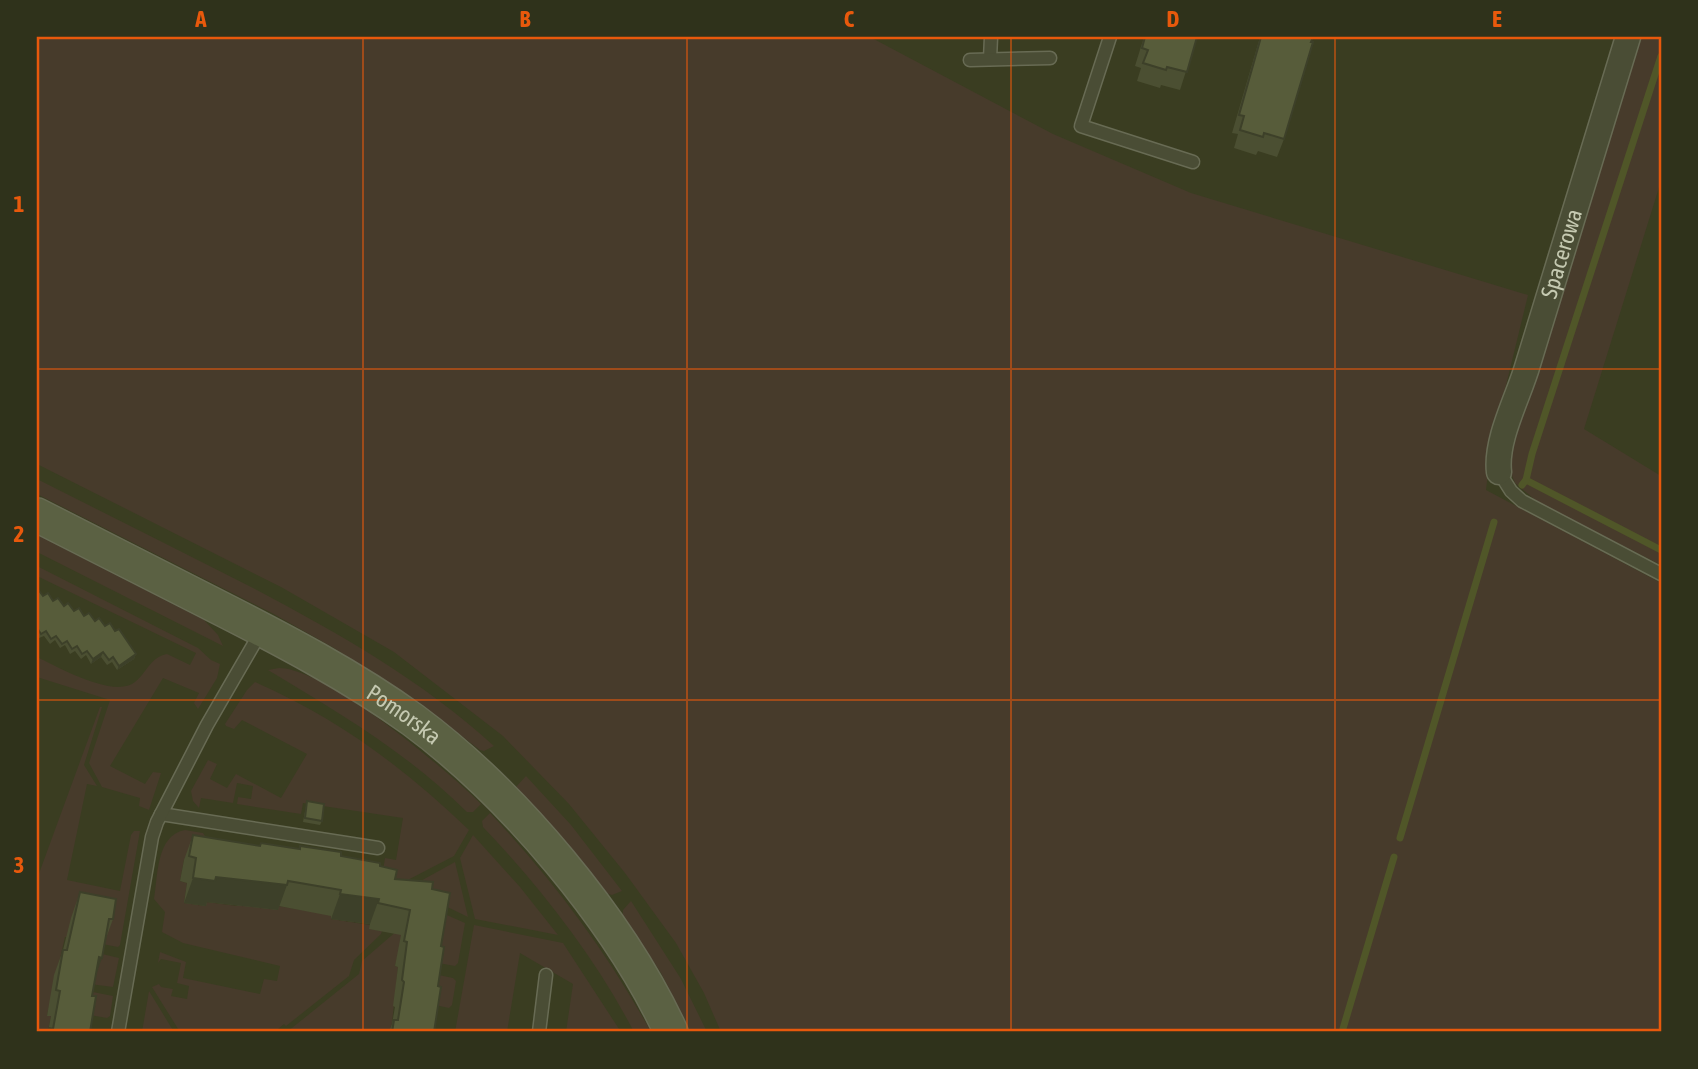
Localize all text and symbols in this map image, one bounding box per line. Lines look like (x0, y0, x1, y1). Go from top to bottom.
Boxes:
text: A (194, 6, 207, 32)
text: B (520, 6, 531, 32)
text: C (844, 6, 855, 32)
text: D (1167, 6, 1180, 32)
text: E (1492, 6, 1502, 32)
text: 1 (14, 191, 25, 217)
street label: Spacerowa (1536, 206, 1587, 301)
text: 2 (14, 521, 24, 547)
street label: Pomorska (362, 679, 446, 750)
text: 3 (14, 852, 24, 878)

